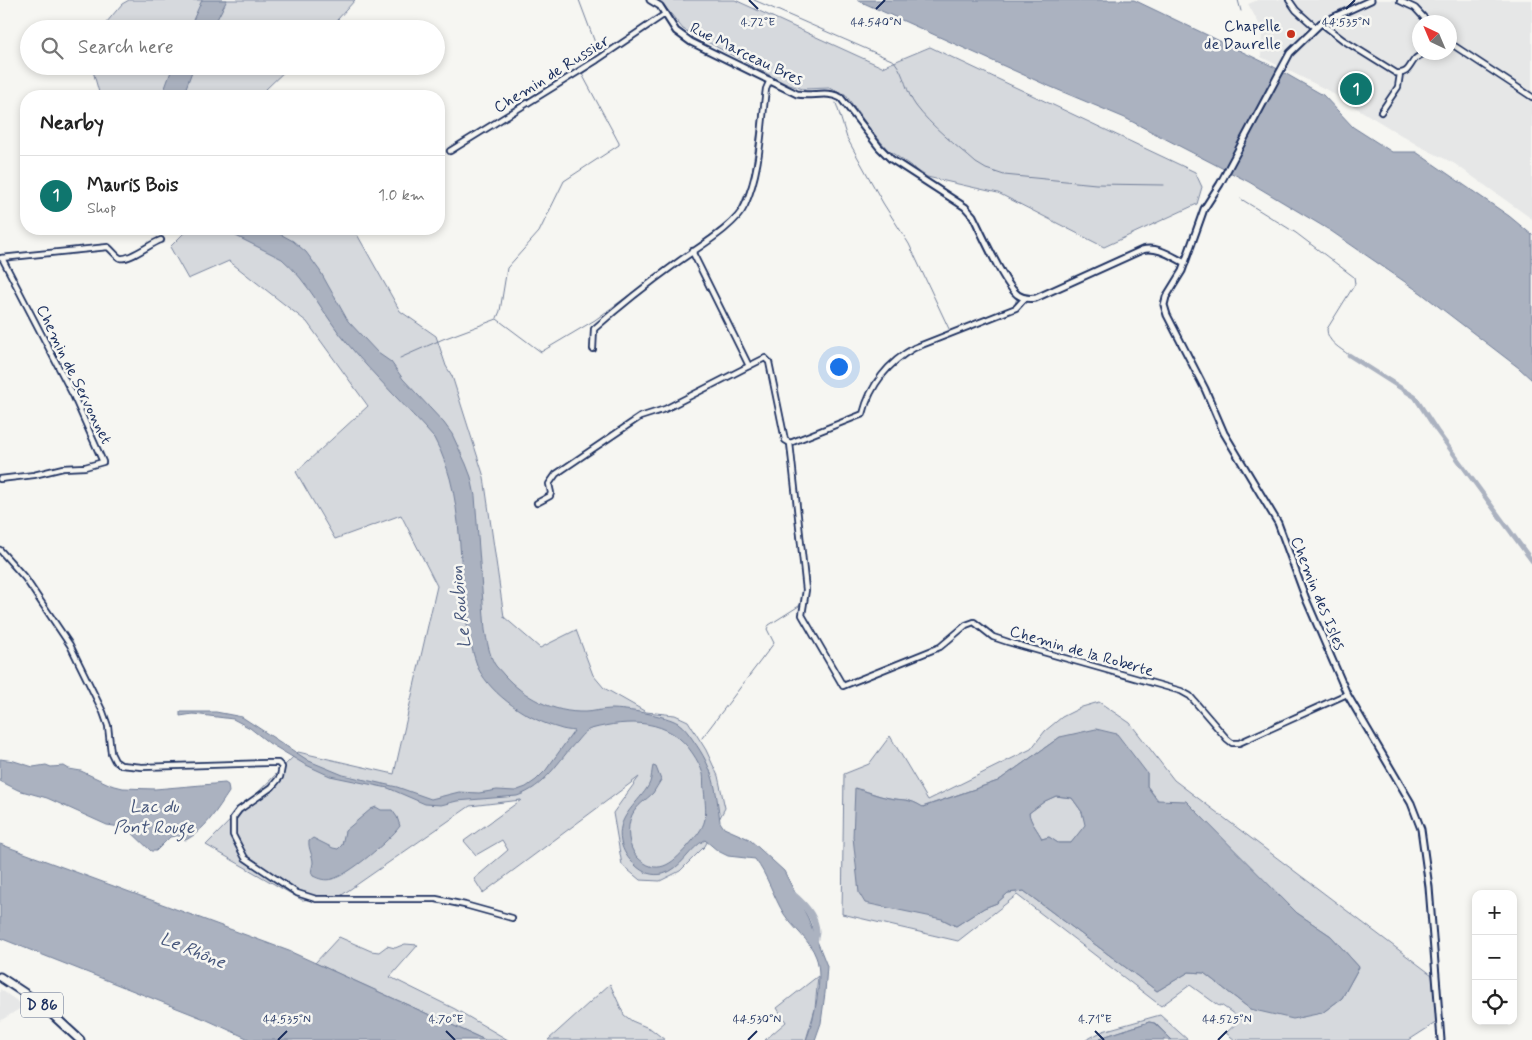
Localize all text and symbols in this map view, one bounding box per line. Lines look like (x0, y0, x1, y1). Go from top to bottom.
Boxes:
text: 4.72°E (741, 15, 775, 31)
text: 44.540°N (851, 15, 901, 31)
text: 44.535°N (1322, 15, 1370, 31)
north arrow (1412, 15, 1457, 60)
place label: Chapelle de Daurelle (1204, 16, 1281, 55)
street label: Rue Marceau Bres (686, 18, 806, 91)
search box (20, 20, 445, 75)
marker: Chapelle de Daurelle (1285, 28, 1297, 40)
street label: Chemin de Russier (490, 30, 614, 118)
icon: search (38, 34, 66, 62)
text: Search here (78, 35, 174, 60)
pin: 1 (1340, 70, 1372, 108)
text: Nearby (40, 109, 104, 137)
text: Mauris Bois (87, 173, 179, 198)
text: 1 (52, 185, 60, 206)
text: 1.0 km (378, 185, 425, 206)
text: Shop (87, 198, 116, 219)
street label: Chemin de Servonnet (31, 302, 117, 448)
your location (826, 354, 852, 380)
street label: Chemin des Isles (1285, 534, 1350, 653)
water label: Le Roubion (445, 565, 477, 649)
street label: Chemin de la Roberte (1007, 621, 1156, 682)
water label: Lac du Pont Rouge (114, 795, 195, 842)
map controls (1472, 890, 1517, 1025)
button: + (1472, 890, 1517, 935)
water label: Le Rhône (156, 927, 230, 975)
button: − (1472, 935, 1517, 980)
button: locate (1472, 980, 1517, 1025)
road number: D 86 (21, 992, 63, 1018)
text: 44.535°N (263, 1012, 311, 1028)
text: 4.70°E (428, 1012, 464, 1028)
text: 44.530°N (733, 1012, 781, 1028)
text: 4.71°E (1078, 1012, 1112, 1028)
text: 44.525°N (1202, 1012, 1252, 1028)

